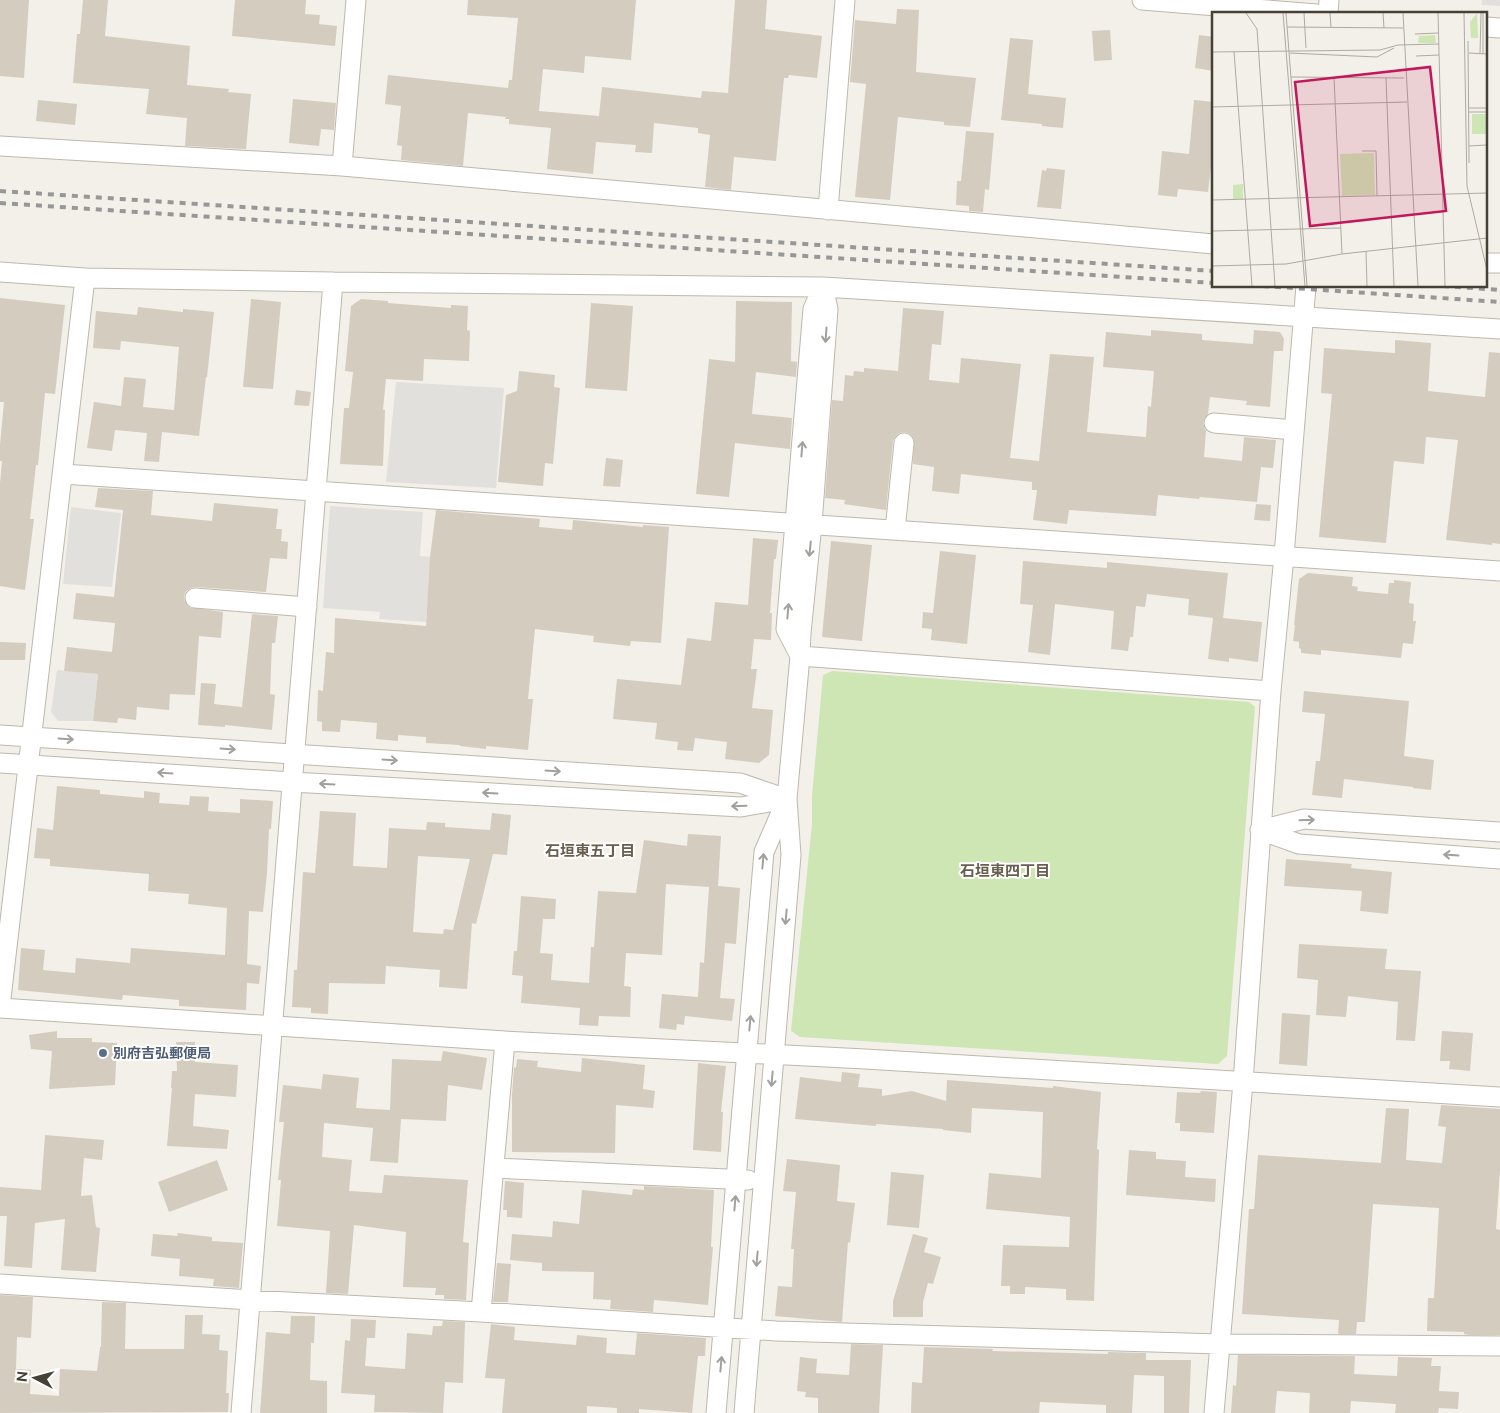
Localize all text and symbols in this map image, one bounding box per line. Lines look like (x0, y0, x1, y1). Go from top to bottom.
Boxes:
inset map (1212, 12, 1488, 288)
one-way arrow (821, 327, 831, 343)
one-way arrow (797, 441, 807, 457)
one-way arrow (805, 541, 815, 557)
one-way arrow (783, 603, 793, 619)
one-way arrow (58, 734, 74, 743)
one-way arrow (220, 745, 236, 754)
one-way arrow (382, 755, 398, 765)
one-way arrow (544, 766, 560, 775)
one-way arrow (158, 769, 174, 778)
one-way arrow (320, 779, 336, 788)
one-way arrow (482, 789, 498, 798)
one-way arrow (732, 802, 748, 811)
one-way arrow (1299, 815, 1315, 825)
district label: 石垣東五丁目 (545, 842, 635, 859)
one-way arrow (1444, 851, 1460, 860)
one-way arrow (758, 854, 768, 870)
district label: 石垣東四丁目 (960, 862, 1050, 879)
one-way arrow (781, 909, 790, 925)
one-way arrow (745, 1015, 754, 1031)
place label: 別府吉弘郵便局 (113, 1045, 211, 1061)
marker: 別府吉弘郵便局 (97, 1047, 109, 1059)
one-way arrow (767, 1071, 776, 1087)
one-way arrow (730, 1195, 740, 1211)
one-way arrow (752, 1250, 761, 1266)
north arrow (10, 1353, 60, 1403)
one-way arrow (716, 1357, 725, 1373)
text: N (14, 1370, 31, 1383)

